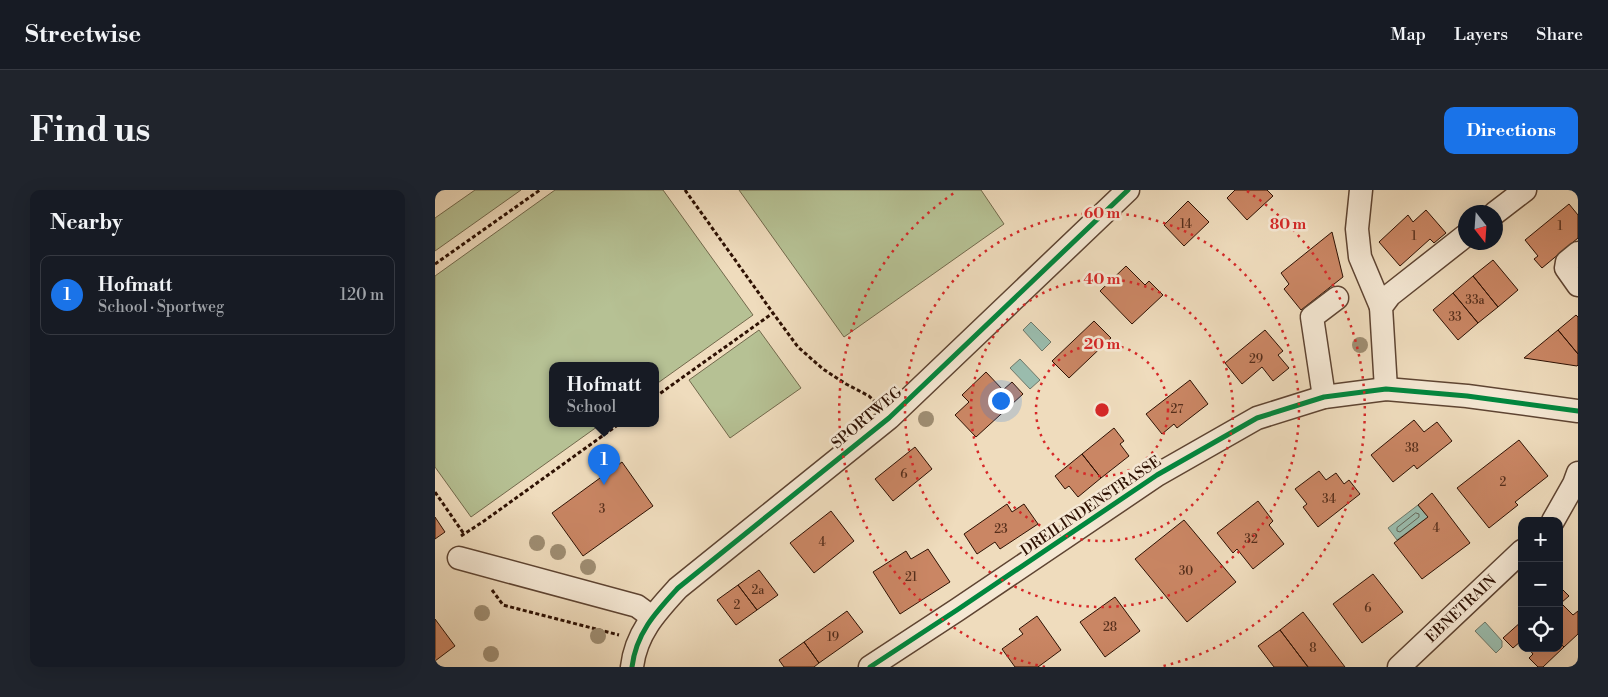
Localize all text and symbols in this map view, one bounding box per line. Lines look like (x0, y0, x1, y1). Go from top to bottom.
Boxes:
text: Streetwise (25, 20, 141, 50)
text: Map (1391, 23, 1426, 46)
text: Layers (1454, 23, 1508, 46)
text: Share (1536, 23, 1583, 46)
button: Directions (1444, 107, 1578, 154)
text: Find us (30, 109, 150, 152)
text: 60 m (1084, 204, 1121, 223)
north arrow (1458, 205, 1503, 250)
text: Nearby (50, 210, 123, 236)
text: 80 m (1270, 215, 1307, 234)
house number: 14 (1180, 217, 1192, 232)
house number: 1 (1557, 219, 1563, 234)
house number: 1 (1411, 229, 1417, 244)
text: 40 m (1083, 270, 1121, 289)
text: Hofmatt (98, 273, 172, 297)
text: 1 (63, 285, 71, 305)
text: 120 m (340, 285, 384, 305)
house number: 33a (1465, 293, 1486, 308)
text: School · Sportweg (98, 297, 224, 317)
house number: 33 (1448, 310, 1462, 325)
text: 20 m (1084, 335, 1121, 354)
house number: 29 (1249, 352, 1263, 367)
popup (549, 362, 659, 427)
text: Hofmatt (567, 373, 641, 397)
street label: SPORTWEG (828, 383, 906, 453)
your location (988, 388, 1014, 414)
text: School (567, 397, 616, 417)
centre of rings (1093, 401, 1111, 419)
house number: 27 (1171, 402, 1183, 417)
house number: 38 (1405, 441, 1419, 456)
pin: 1 (588, 444, 620, 485)
street label: DREILINDENSTRASSE (1017, 452, 1165, 560)
house number: 6 (900, 467, 908, 482)
house number: 2 (1500, 475, 1507, 490)
house number: 34 (1322, 492, 1336, 507)
house number: 3 (599, 502, 606, 517)
map controls (1518, 517, 1563, 652)
button: + (1518, 517, 1563, 562)
house number: 4 (1432, 521, 1440, 536)
house number: 23 (994, 522, 1008, 537)
house number: 32 (1244, 532, 1258, 547)
house number: 4 (818, 535, 826, 550)
button: − (1518, 562, 1563, 607)
house number: 30 (1179, 564, 1193, 579)
house number: 21 (905, 570, 918, 585)
street label: EBNETRAIN (1422, 571, 1500, 647)
house number: 2a (752, 583, 765, 598)
house number: 2 (734, 598, 741, 613)
house number: 6 (1364, 601, 1372, 616)
button: locate (1518, 607, 1563, 652)
house number: 28 (1103, 620, 1117, 635)
house number: 19 (827, 630, 839, 645)
house number: 8 (1309, 641, 1317, 656)

